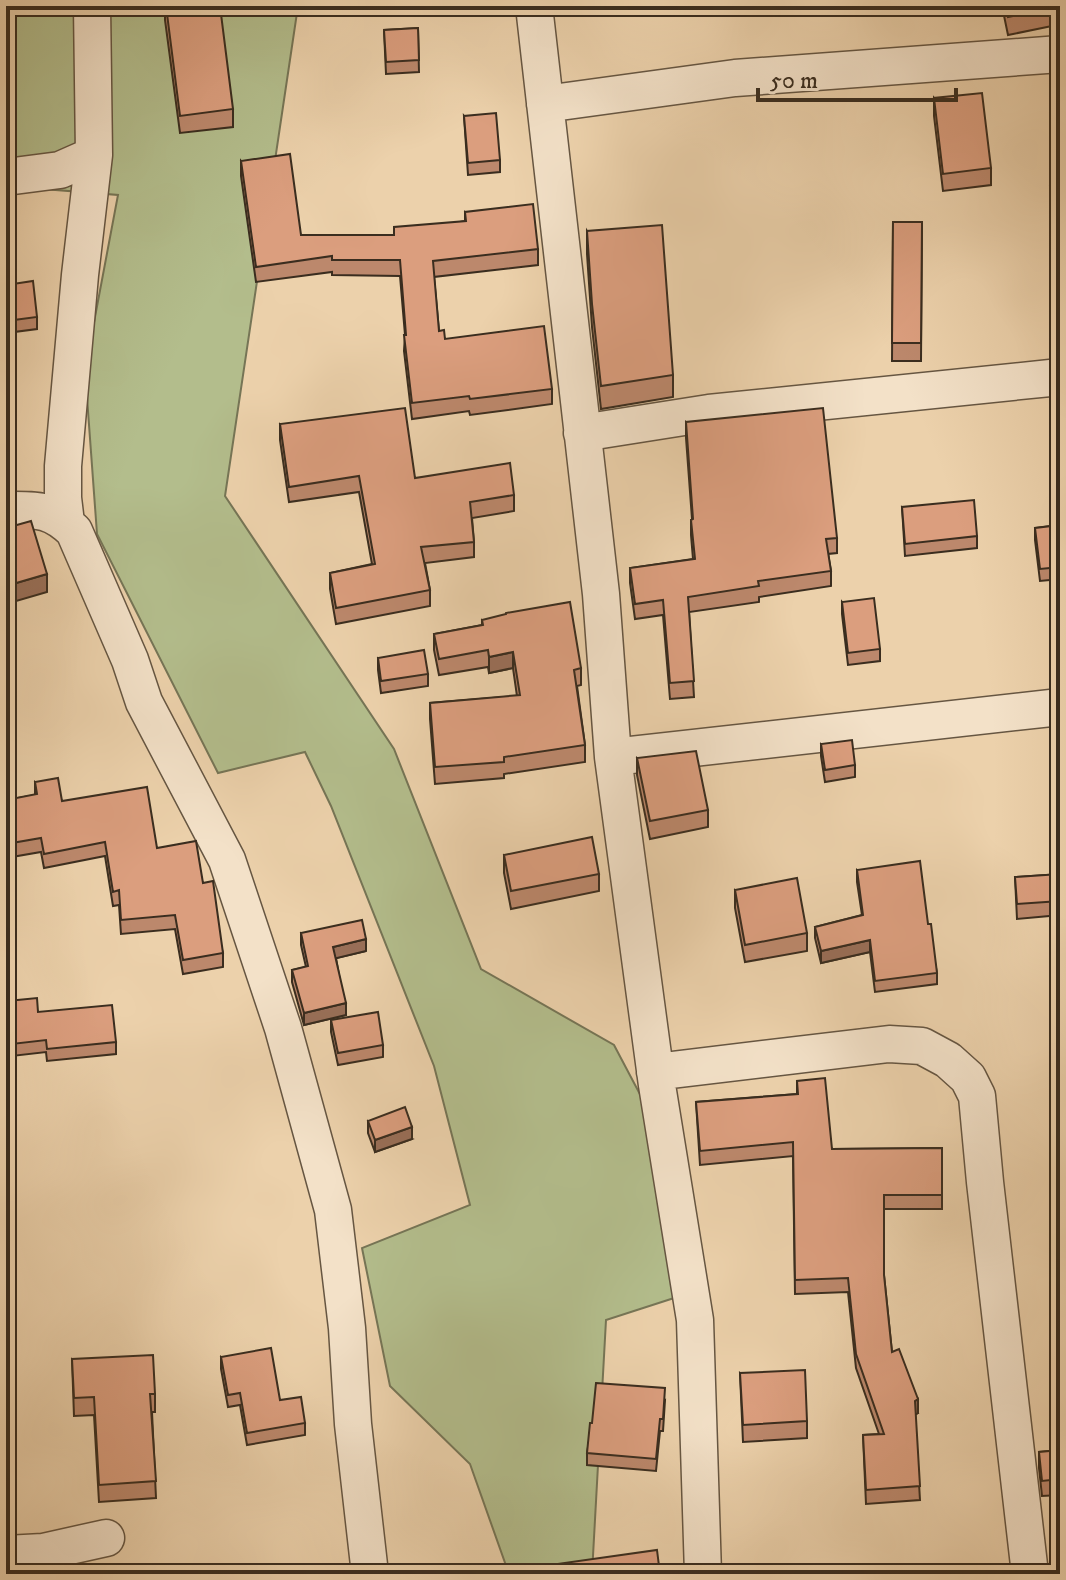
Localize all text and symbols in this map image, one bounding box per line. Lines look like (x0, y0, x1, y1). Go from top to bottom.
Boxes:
scale bar (758, 52, 956, 102)
text: 50 m (770, 66, 818, 96)

